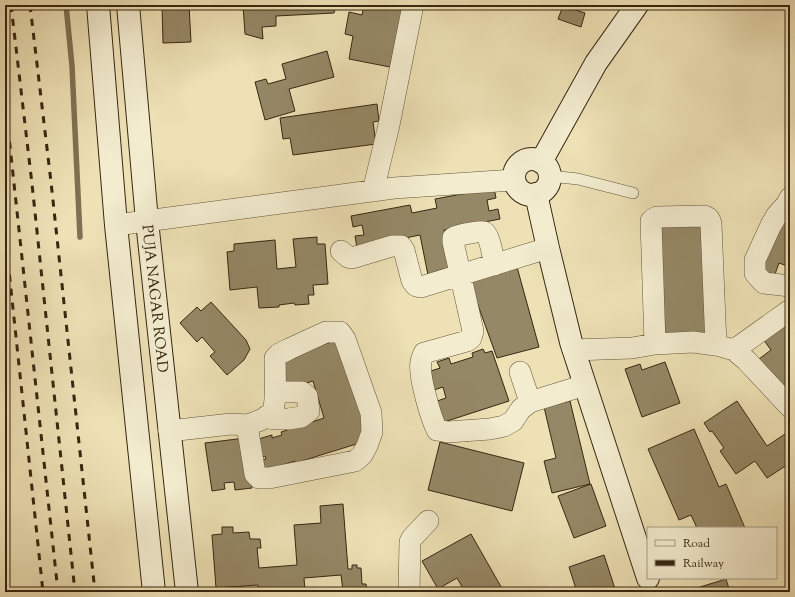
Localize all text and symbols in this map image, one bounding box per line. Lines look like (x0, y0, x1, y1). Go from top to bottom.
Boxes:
street label: PUJA NAGAR ROAD (135, 224, 172, 374)
legend (647, 527, 777, 579)
text: Road (683, 535, 710, 553)
text: Railway (683, 555, 724, 573)

